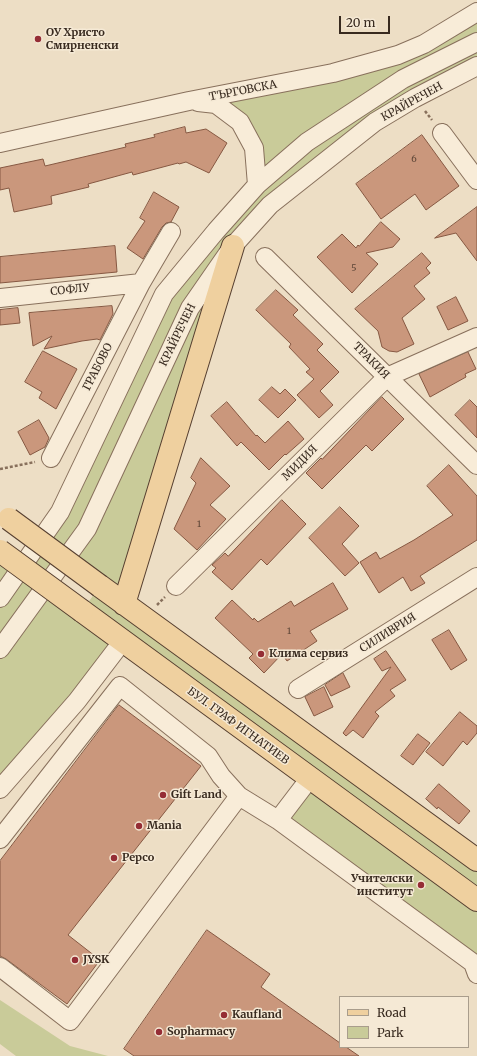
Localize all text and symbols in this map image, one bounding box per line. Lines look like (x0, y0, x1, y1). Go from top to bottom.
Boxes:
scale bar (341, 8, 392, 34)
text: 20 m (346, 15, 375, 30)
place label: ОУ Христо Смирненски (46, 26, 119, 52)
marker: ОУ Христо Смирненски (33, 34, 43, 44)
street label: ТЪРГОВСКА (208, 78, 278, 104)
street label: КРАЙРЕЧЕН (379, 80, 445, 124)
house number: 6 (411, 154, 417, 164)
house number: 5 (351, 263, 357, 273)
street label: СОФЛУ (50, 281, 90, 299)
street label: КРАЙРЕЧЕН (157, 301, 199, 369)
street label: ТРАКИЯ (350, 340, 392, 382)
street label: ГРАБОВО (80, 341, 116, 393)
street label: МИДИЯ (280, 443, 320, 483)
house number: 1 (197, 519, 201, 529)
street label: СИЛИВРИЯ (357, 611, 419, 655)
house number: 1 (287, 626, 291, 636)
place label: Клима сервиз (269, 647, 348, 661)
marker: Клима сервиз (256, 649, 266, 659)
street label: БУЛ. ГРАФ ИГНАТИЕВ (185, 685, 291, 767)
place label: Gift Land (171, 788, 222, 802)
marker: Gift Land (158, 790, 168, 800)
place label: Mania (147, 819, 182, 833)
marker: Mania (134, 821, 144, 831)
place label: Pepco (122, 851, 154, 865)
marker: Pepco (109, 853, 119, 863)
place label: Учителски институт (351, 872, 413, 898)
marker: Учителски институт (416, 880, 426, 890)
place label: JYSK (83, 953, 109, 967)
marker: JYSK (70, 955, 80, 965)
legend (339, 996, 469, 1048)
text: Road (377, 1005, 406, 1020)
place label: Kaufland (232, 1008, 282, 1022)
marker: Kaufland (219, 1010, 229, 1020)
place label: Sopharmacy (167, 1025, 235, 1039)
text: Park (377, 1025, 404, 1040)
marker: Sopharmacy (154, 1027, 164, 1037)

